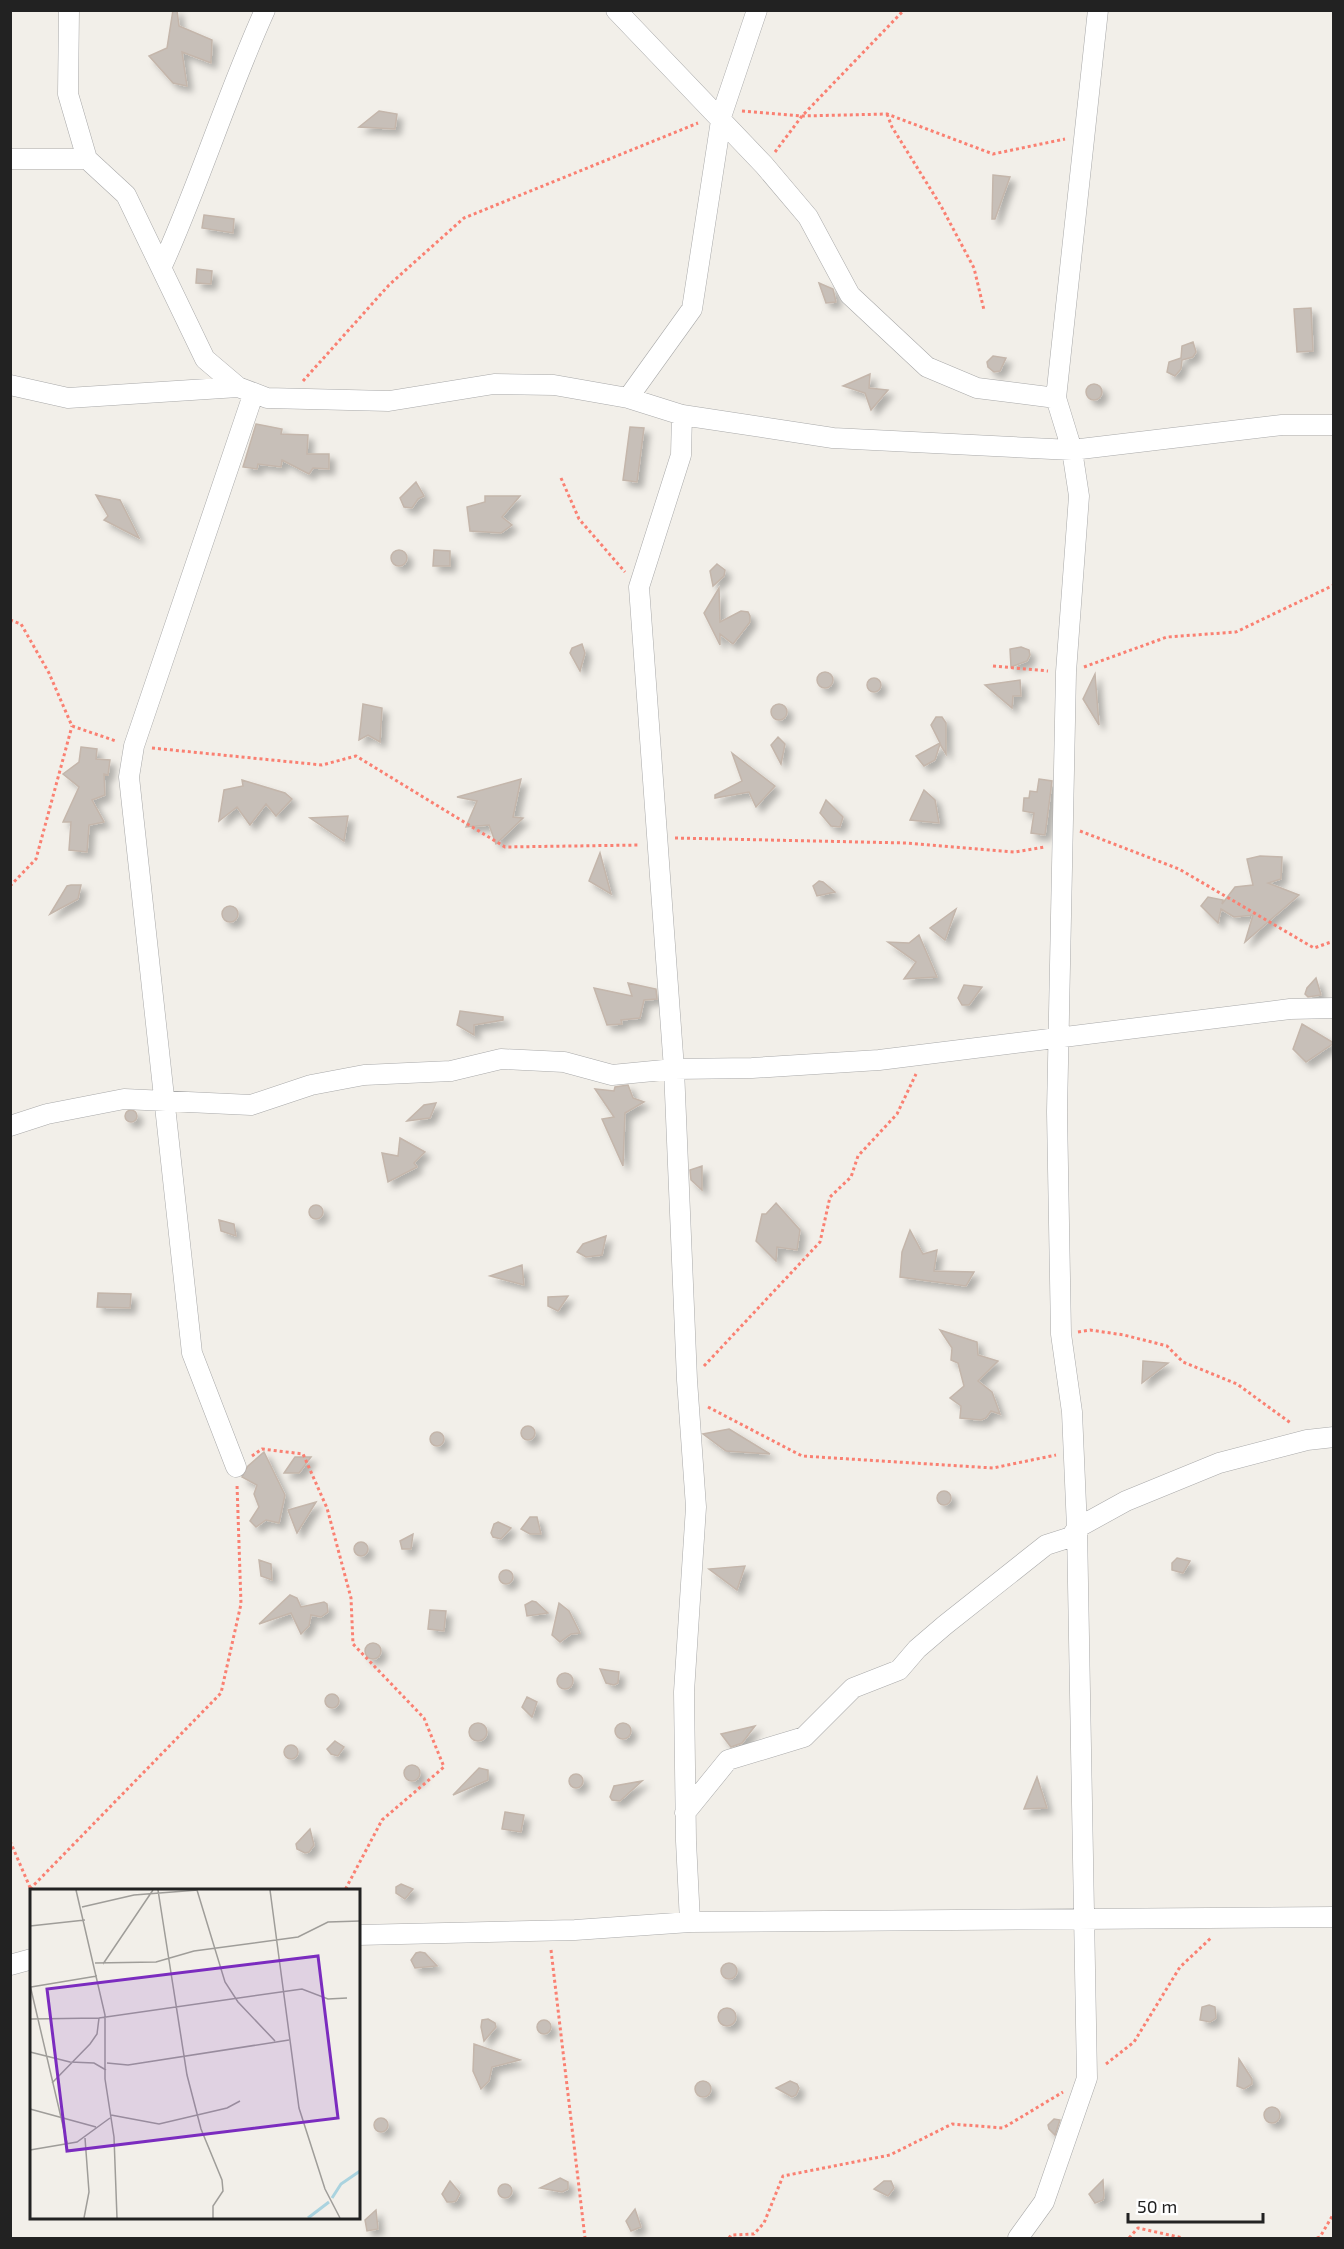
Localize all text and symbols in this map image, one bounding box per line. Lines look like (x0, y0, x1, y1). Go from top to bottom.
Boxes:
inset map (30, 1889, 360, 2219)
scale bar (1128, 2186, 1263, 2224)
text: 50 m (1137, 2195, 1177, 2217)

